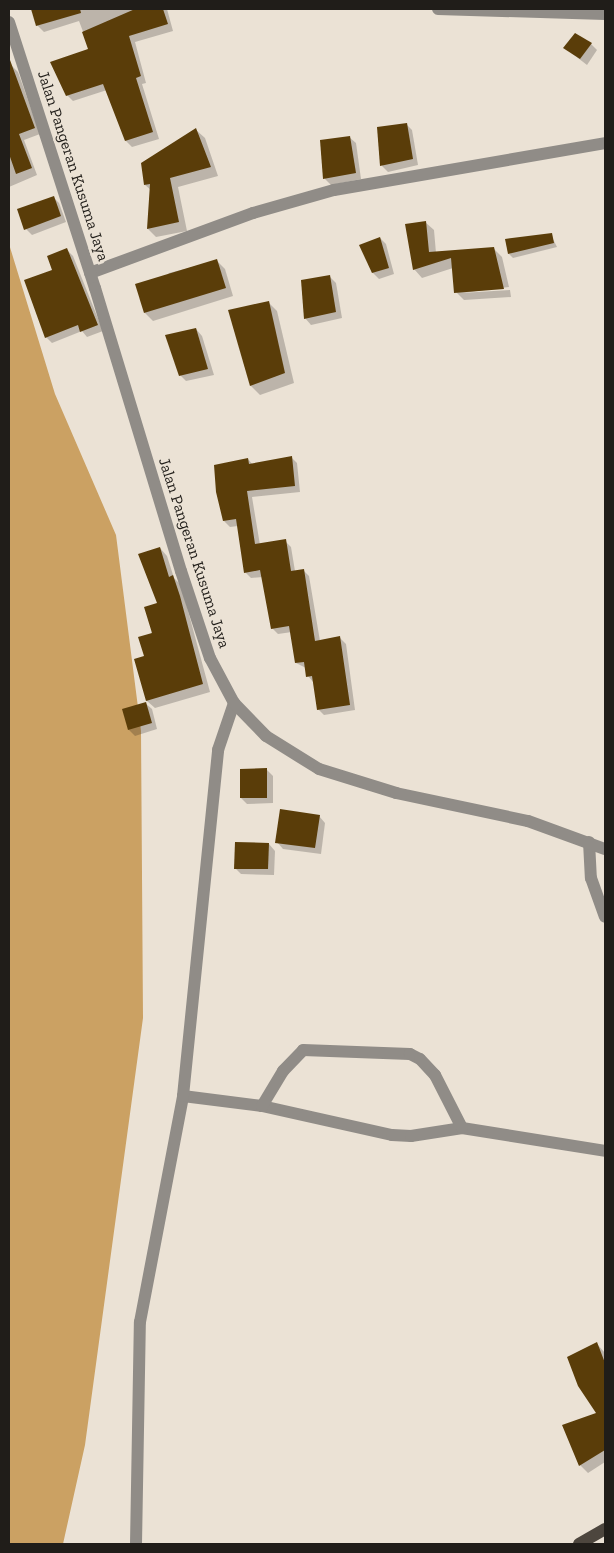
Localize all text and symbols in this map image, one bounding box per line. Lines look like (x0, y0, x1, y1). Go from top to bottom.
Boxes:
street label: Jalan Pangeran Kusuma Jaya (33, 68, 113, 264)
street label: Jalan Pangeran Kusuma Jaya (154, 455, 234, 651)

